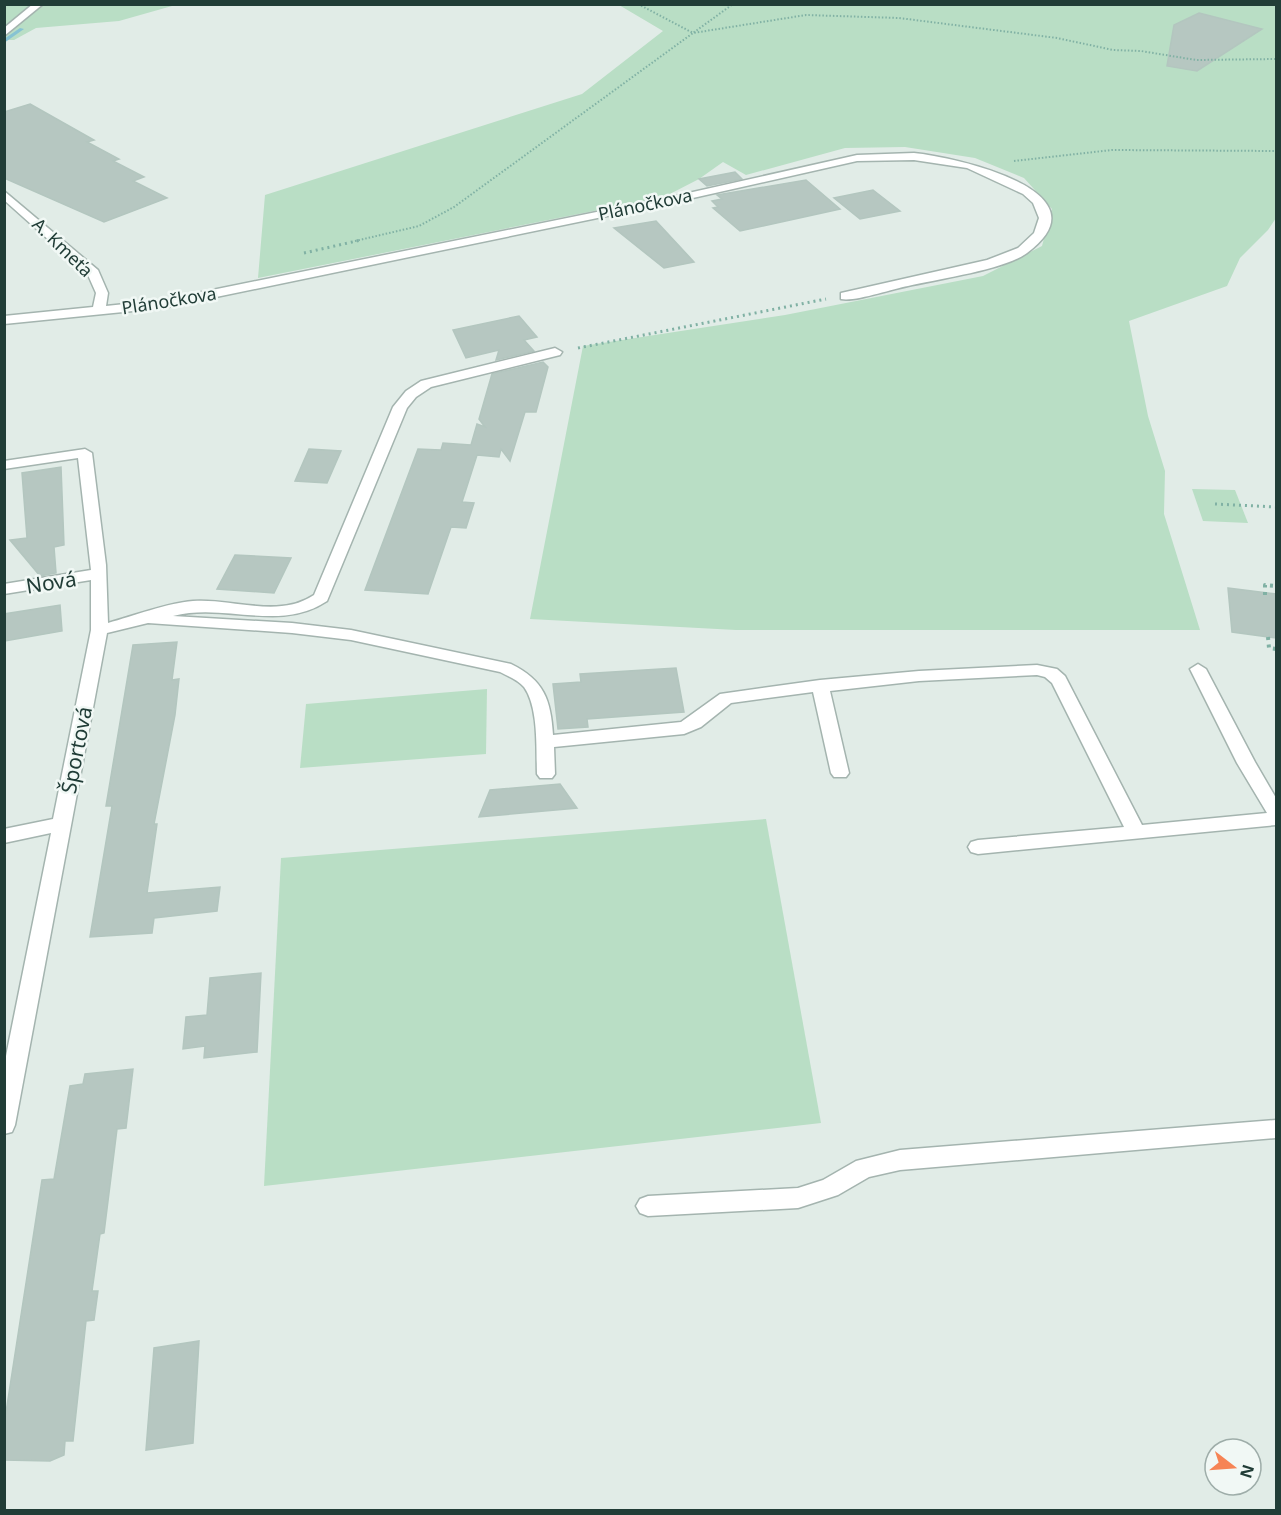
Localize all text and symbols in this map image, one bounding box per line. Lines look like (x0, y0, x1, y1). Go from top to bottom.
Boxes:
street label: Plánočkova (596, 182, 694, 226)
street label: A. Kmeťa (27, 212, 99, 282)
street label: Plánočkova (120, 281, 218, 319)
street label: Nová (24, 564, 78, 600)
street label: Športová (54, 704, 98, 796)
north arrow (1203, 1437, 1263, 1497)
text: N (1235, 1462, 1260, 1481)

